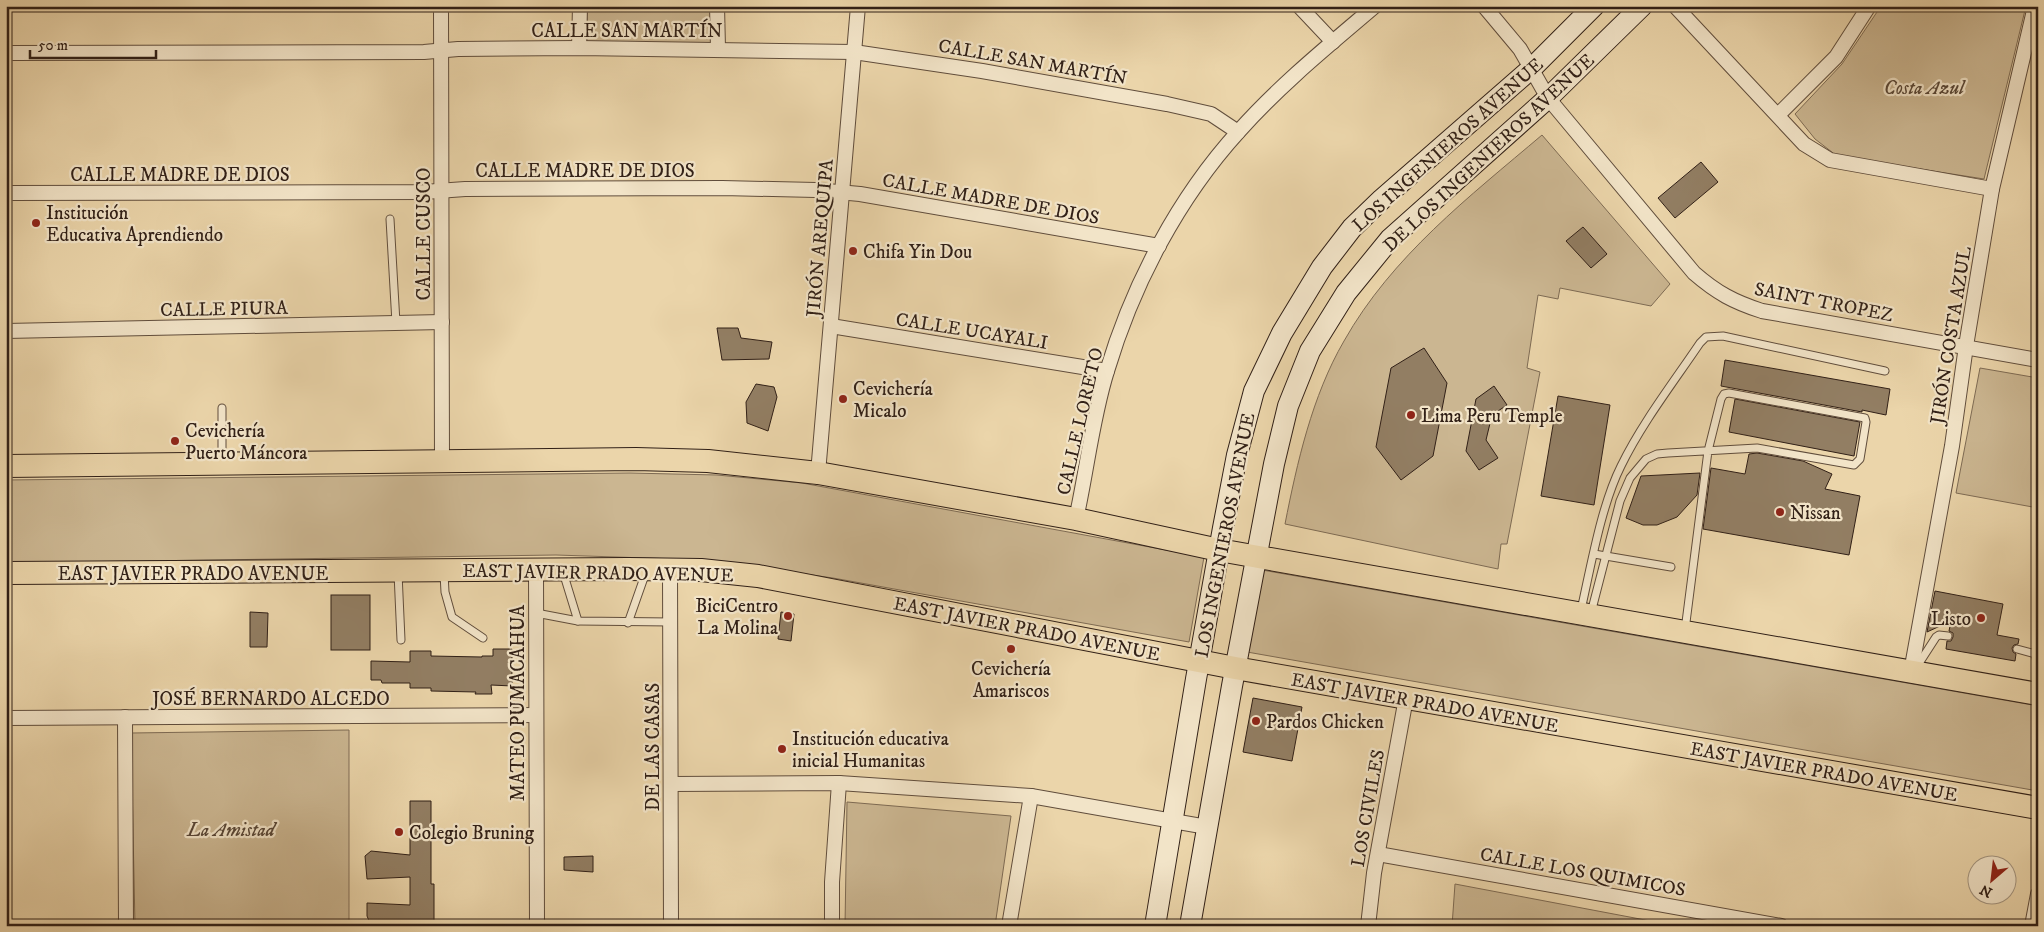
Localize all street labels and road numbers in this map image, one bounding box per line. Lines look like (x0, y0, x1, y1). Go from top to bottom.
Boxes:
street label: CALLE SAN MARTÍN (531, 18, 723, 43)
street label: CALLE SAN MARTÍN (937, 33, 1129, 90)
street label: DE LOS INGENIEROS AVENUE (1379, 49, 1599, 257)
street label: LOS INGENIEROS AVENUE (1348, 53, 1548, 237)
street label: JIRÓN AREQUIPA (800, 157, 839, 320)
street label: CALLE MADRE DE DIOS (475, 160, 695, 183)
street label: CALLE MADRE DE DIOS (70, 164, 290, 187)
street label: CALLE CUSCO (413, 167, 436, 301)
street label: CALLE MADRE DE DIOS (881, 169, 1101, 230)
street label: JIRÓN COSTA AZUL (1924, 244, 1977, 428)
street label: SAINT TROPEZ (1752, 278, 1895, 327)
street label: CALLE PIURA (160, 297, 289, 322)
street label: CALLE UCAYALI (894, 308, 1050, 355)
street label: CALLE LORETO (1052, 345, 1109, 497)
street label: LOS INGENIEROS AVENUE (1190, 411, 1260, 660)
street label: EAST JAVIER PRADO AVENUE (462, 560, 734, 587)
street label: EAST JAVIER PRADO AVENUE (57, 563, 329, 586)
street label: EAST JAVIER PRADO AVENUE (891, 592, 1162, 667)
street label: MATEO PUMACAHUA (507, 604, 530, 801)
street label: EAST JAVIER PRADO AVENUE (1289, 669, 1560, 738)
street label: DE LAS CASAS (642, 683, 665, 811)
street label: JOSÉ BERNARDO ALCEDO (150, 687, 390, 711)
street label: EAST JAVIER PRADO AVENUE (1688, 738, 1959, 807)
street label: LOS CIVILES (1347, 748, 1390, 869)
street label: CALLE LOS QUIMICOS (1478, 843, 1687, 902)

